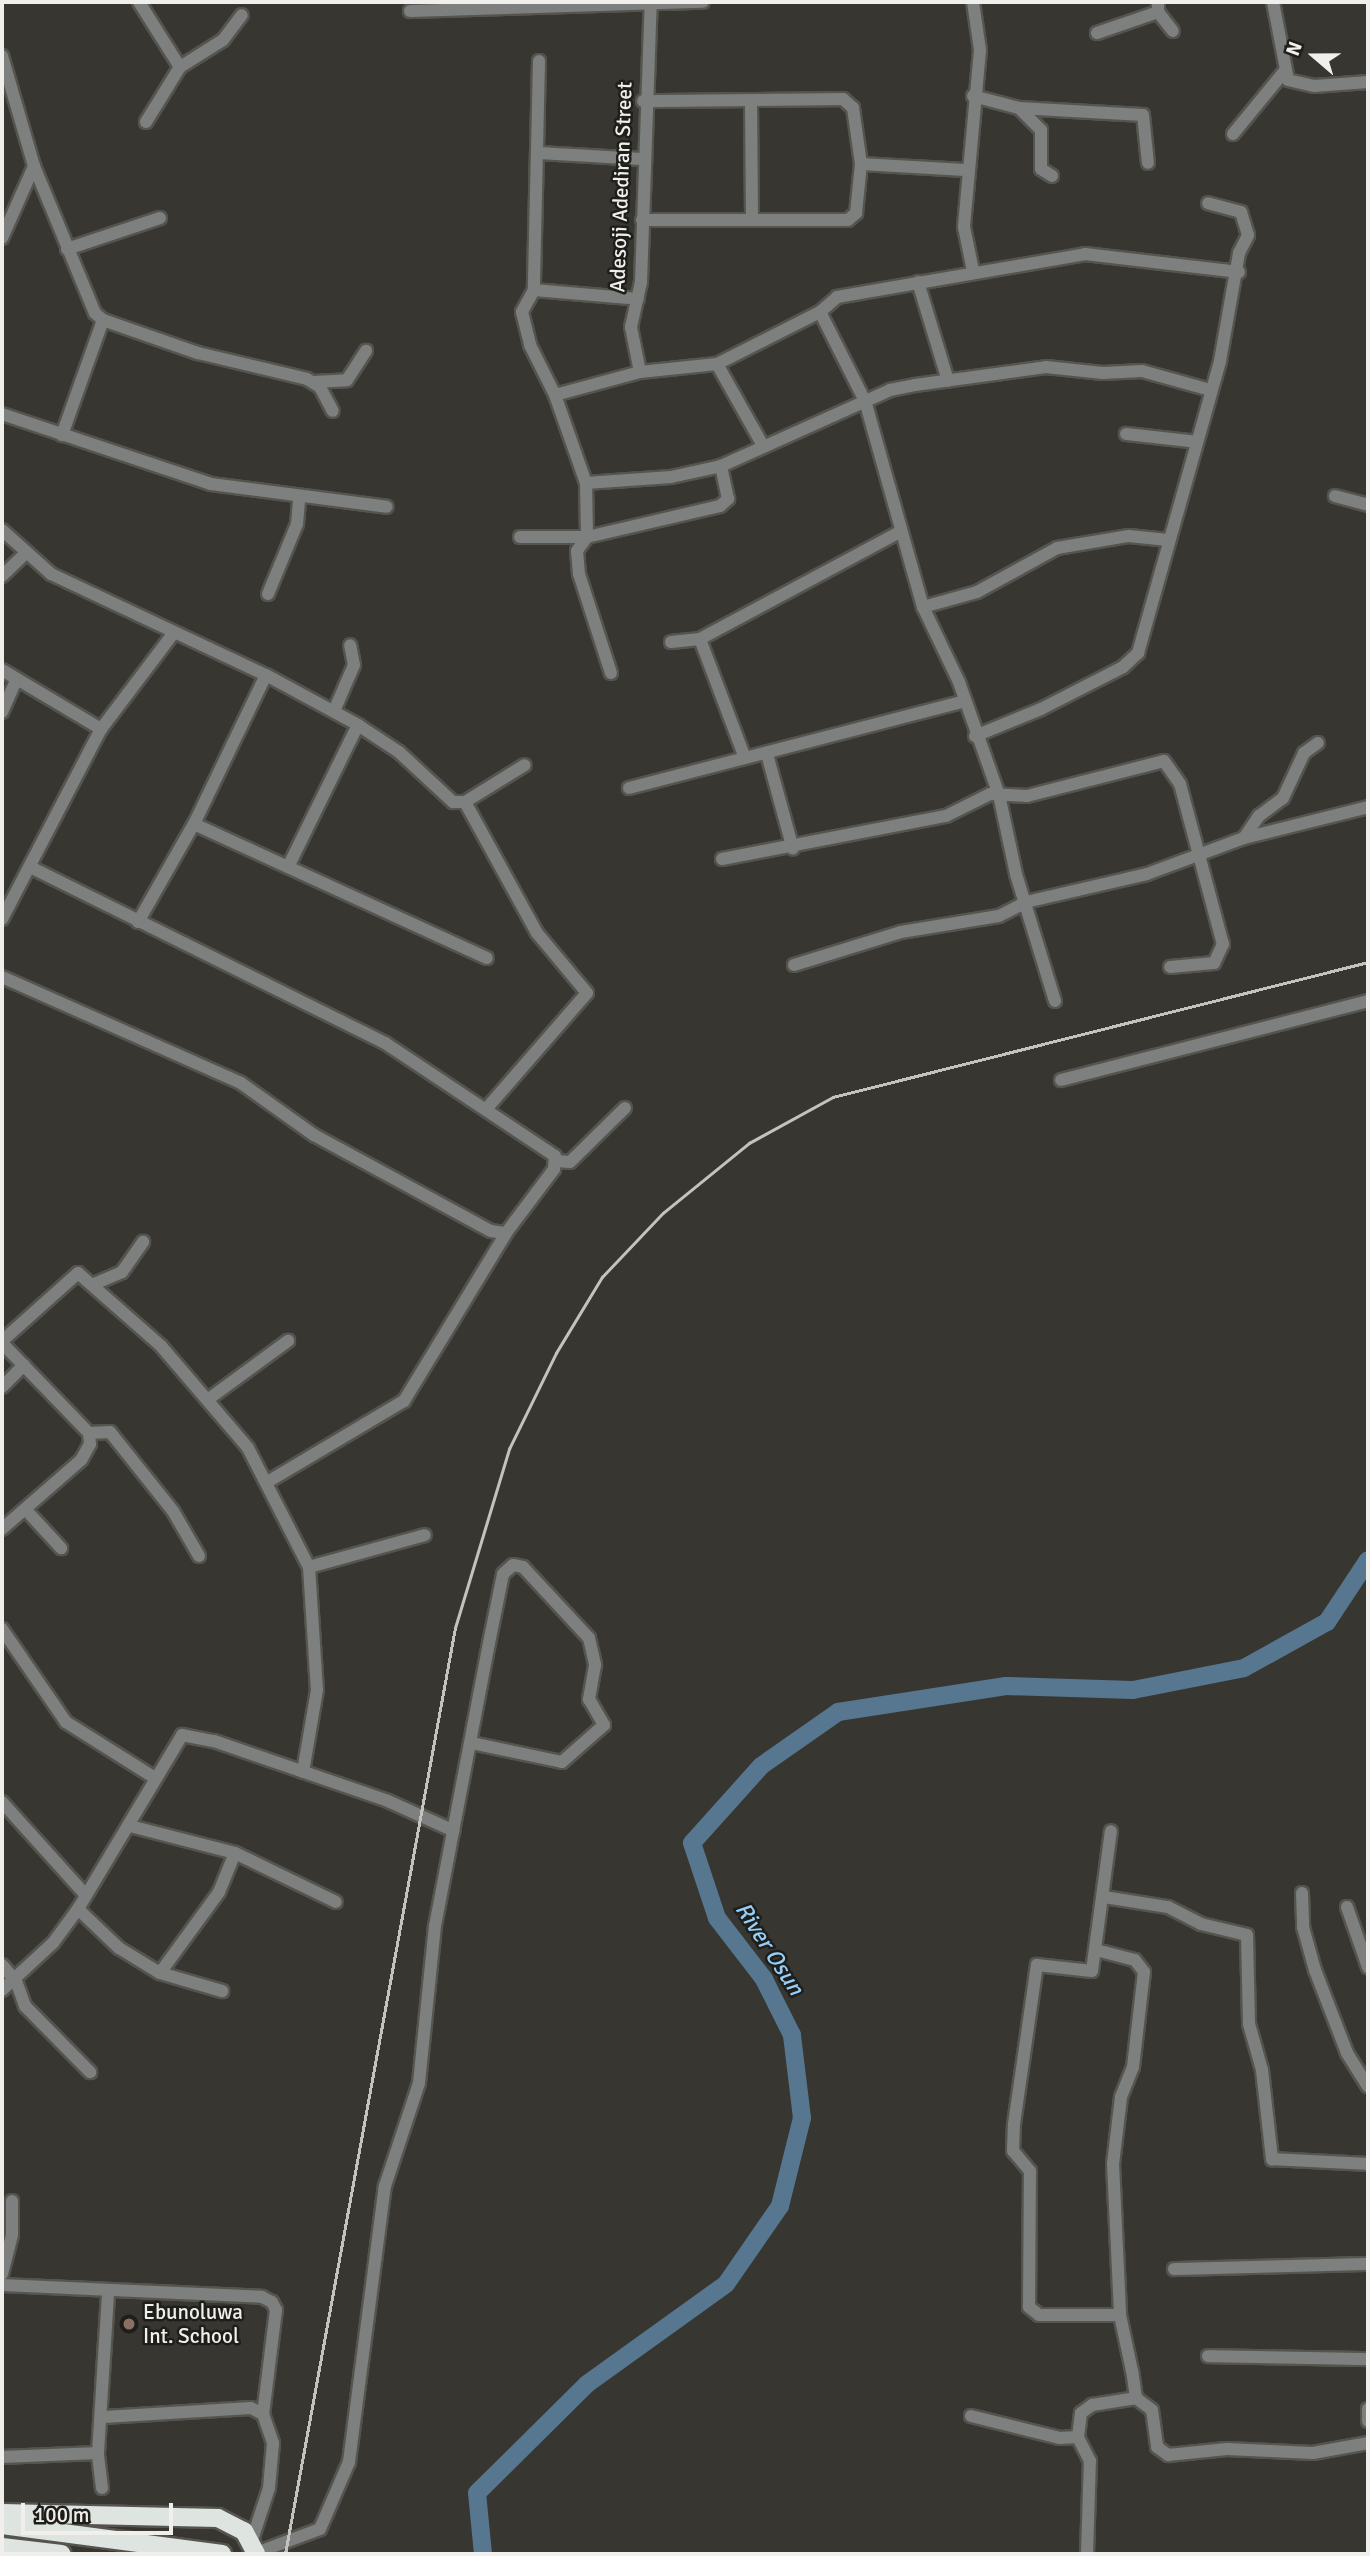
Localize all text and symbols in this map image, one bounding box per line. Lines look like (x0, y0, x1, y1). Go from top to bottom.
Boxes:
north arrow (1279, 21, 1349, 91)
text: N (1281, 39, 1308, 59)
street label: Adesoji Adediran Street (605, 81, 637, 293)
water label: River Osun (729, 1897, 809, 2001)
place label: Ebunoluwa Int. School (143, 2299, 243, 2349)
marker: Ebunoluwa Int. School (121, 2316, 137, 2332)
scale bar (24, 2490, 177, 2534)
text: 100 m (34, 2502, 89, 2528)

